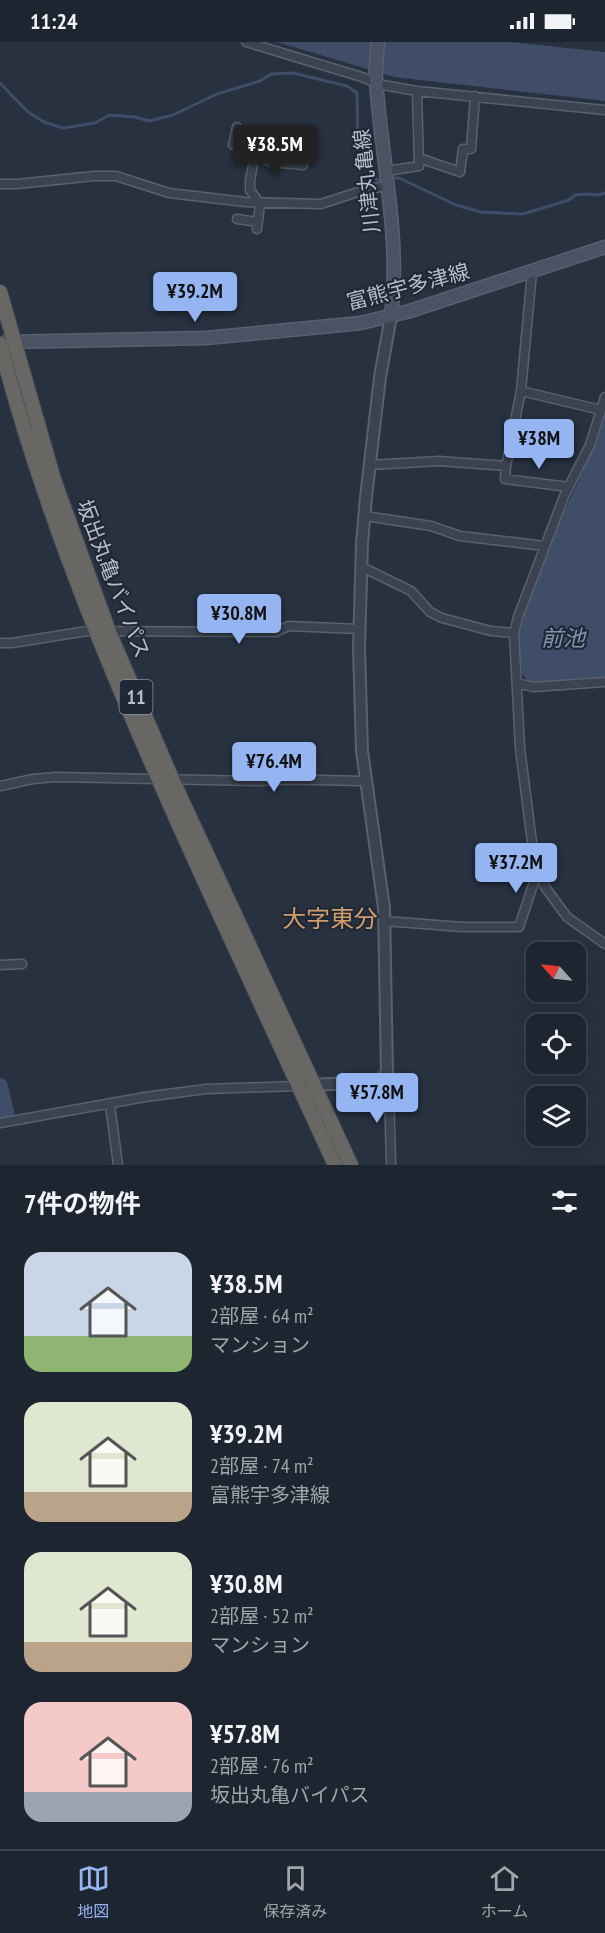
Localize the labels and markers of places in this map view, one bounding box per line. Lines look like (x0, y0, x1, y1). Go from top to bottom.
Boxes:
pin: ¥38.5M (226, 125, 324, 176)
pin: ¥39.2M (146, 272, 244, 323)
pin: ¥38M (503, 419, 575, 470)
pin: ¥30.8M (190, 594, 288, 645)
pin: ¥76.4M (225, 742, 323, 793)
pin: ¥37.2M (467, 843, 565, 894)
pin: ¥57.8M (328, 1073, 426, 1124)

